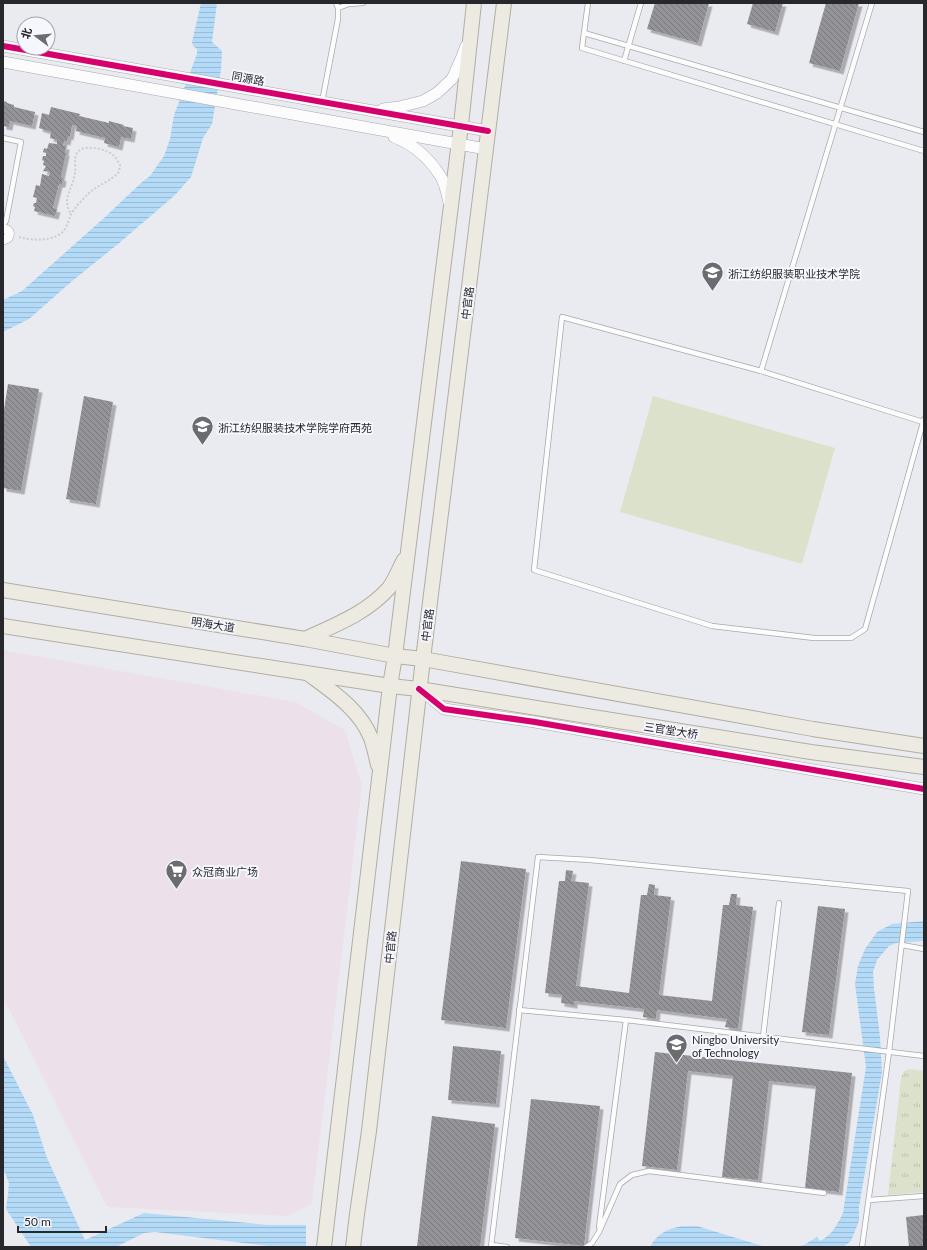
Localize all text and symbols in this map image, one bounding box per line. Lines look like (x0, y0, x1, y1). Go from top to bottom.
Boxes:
north arrow (16, 16, 56, 56)
text: 北 (18, 26, 34, 40)
street label: 同源路 (231, 69, 265, 87)
school or university icon: 浙江纺织服装职业技术学院 (700, 260, 726, 293)
place label: 浙江纺织服装职业技术学院 (728, 267, 860, 280)
street label: 中官路 (459, 286, 475, 320)
school or university icon: 浙江纺织服装技术学院学府西苑 (190, 414, 216, 447)
place label: 浙江纺织服装技术学院学府西苑 (218, 421, 372, 434)
street label: 中官路 (419, 608, 435, 642)
street label: 明海大道 (190, 614, 236, 634)
street label: 三官堂大桥 (643, 719, 699, 741)
supermarket icon: 众冠商业广场 (163, 858, 189, 891)
place label: 众冠商业广场 (192, 865, 258, 878)
street label: 中官路 (382, 930, 398, 964)
school or university icon: Ningbo University of Technology (663, 1032, 689, 1065)
place label: Ningbo University of Technology (692, 1033, 779, 1059)
scale bar (18, 1208, 106, 1234)
text: 50 m (24, 1214, 51, 1229)

